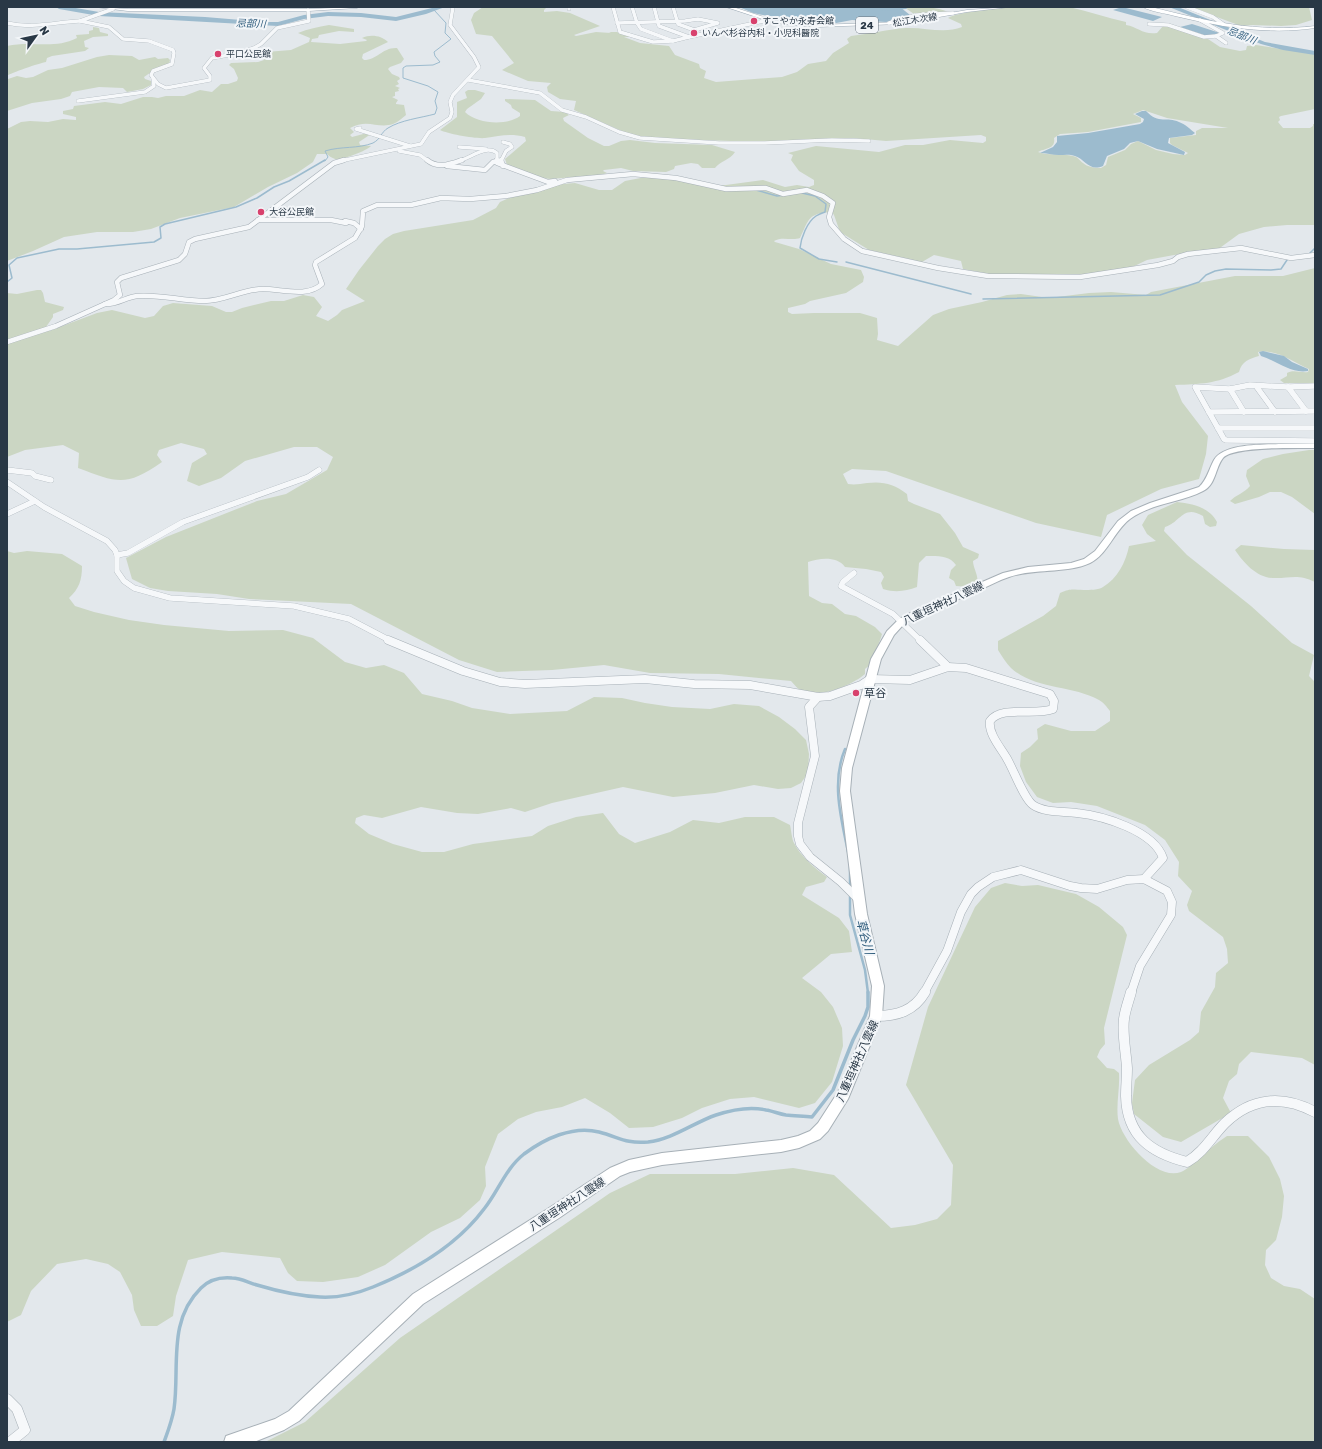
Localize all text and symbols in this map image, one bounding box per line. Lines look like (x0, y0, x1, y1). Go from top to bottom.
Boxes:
street label: 松江木次線 (892, 11, 939, 28)
north arrow (16, 16, 56, 56)
marker: すこやか永寿会館 (749, 16, 759, 26)
place label: すこやか永寿会館 (762, 16, 834, 26)
water label: 忌部川 (236, 17, 267, 31)
road number: 24 (856, 17, 878, 33)
text: N (36, 24, 52, 38)
water label: 忌部川 (1225, 25, 1259, 47)
marker: いんべ杉谷内科・小児科醫院 (689, 28, 699, 38)
place label: いんべ杉谷内科・小児科醫院 (702, 28, 819, 38)
marker: 平口公民館 (213, 49, 223, 59)
place label: 平口公民館 (226, 49, 271, 59)
marker: 大谷公民館 (256, 207, 266, 217)
place label: 大谷公民館 (269, 207, 314, 217)
street label: 八重垣神社八雲線 (901, 579, 986, 628)
place label: 草谷 (864, 687, 886, 700)
marker: 草谷 (851, 688, 861, 698)
water label: 草谷川 (854, 918, 877, 958)
street label: 八重垣神社八雲線 (834, 1018, 881, 1104)
street label: 八重垣神社八雲線 (527, 1175, 608, 1234)

